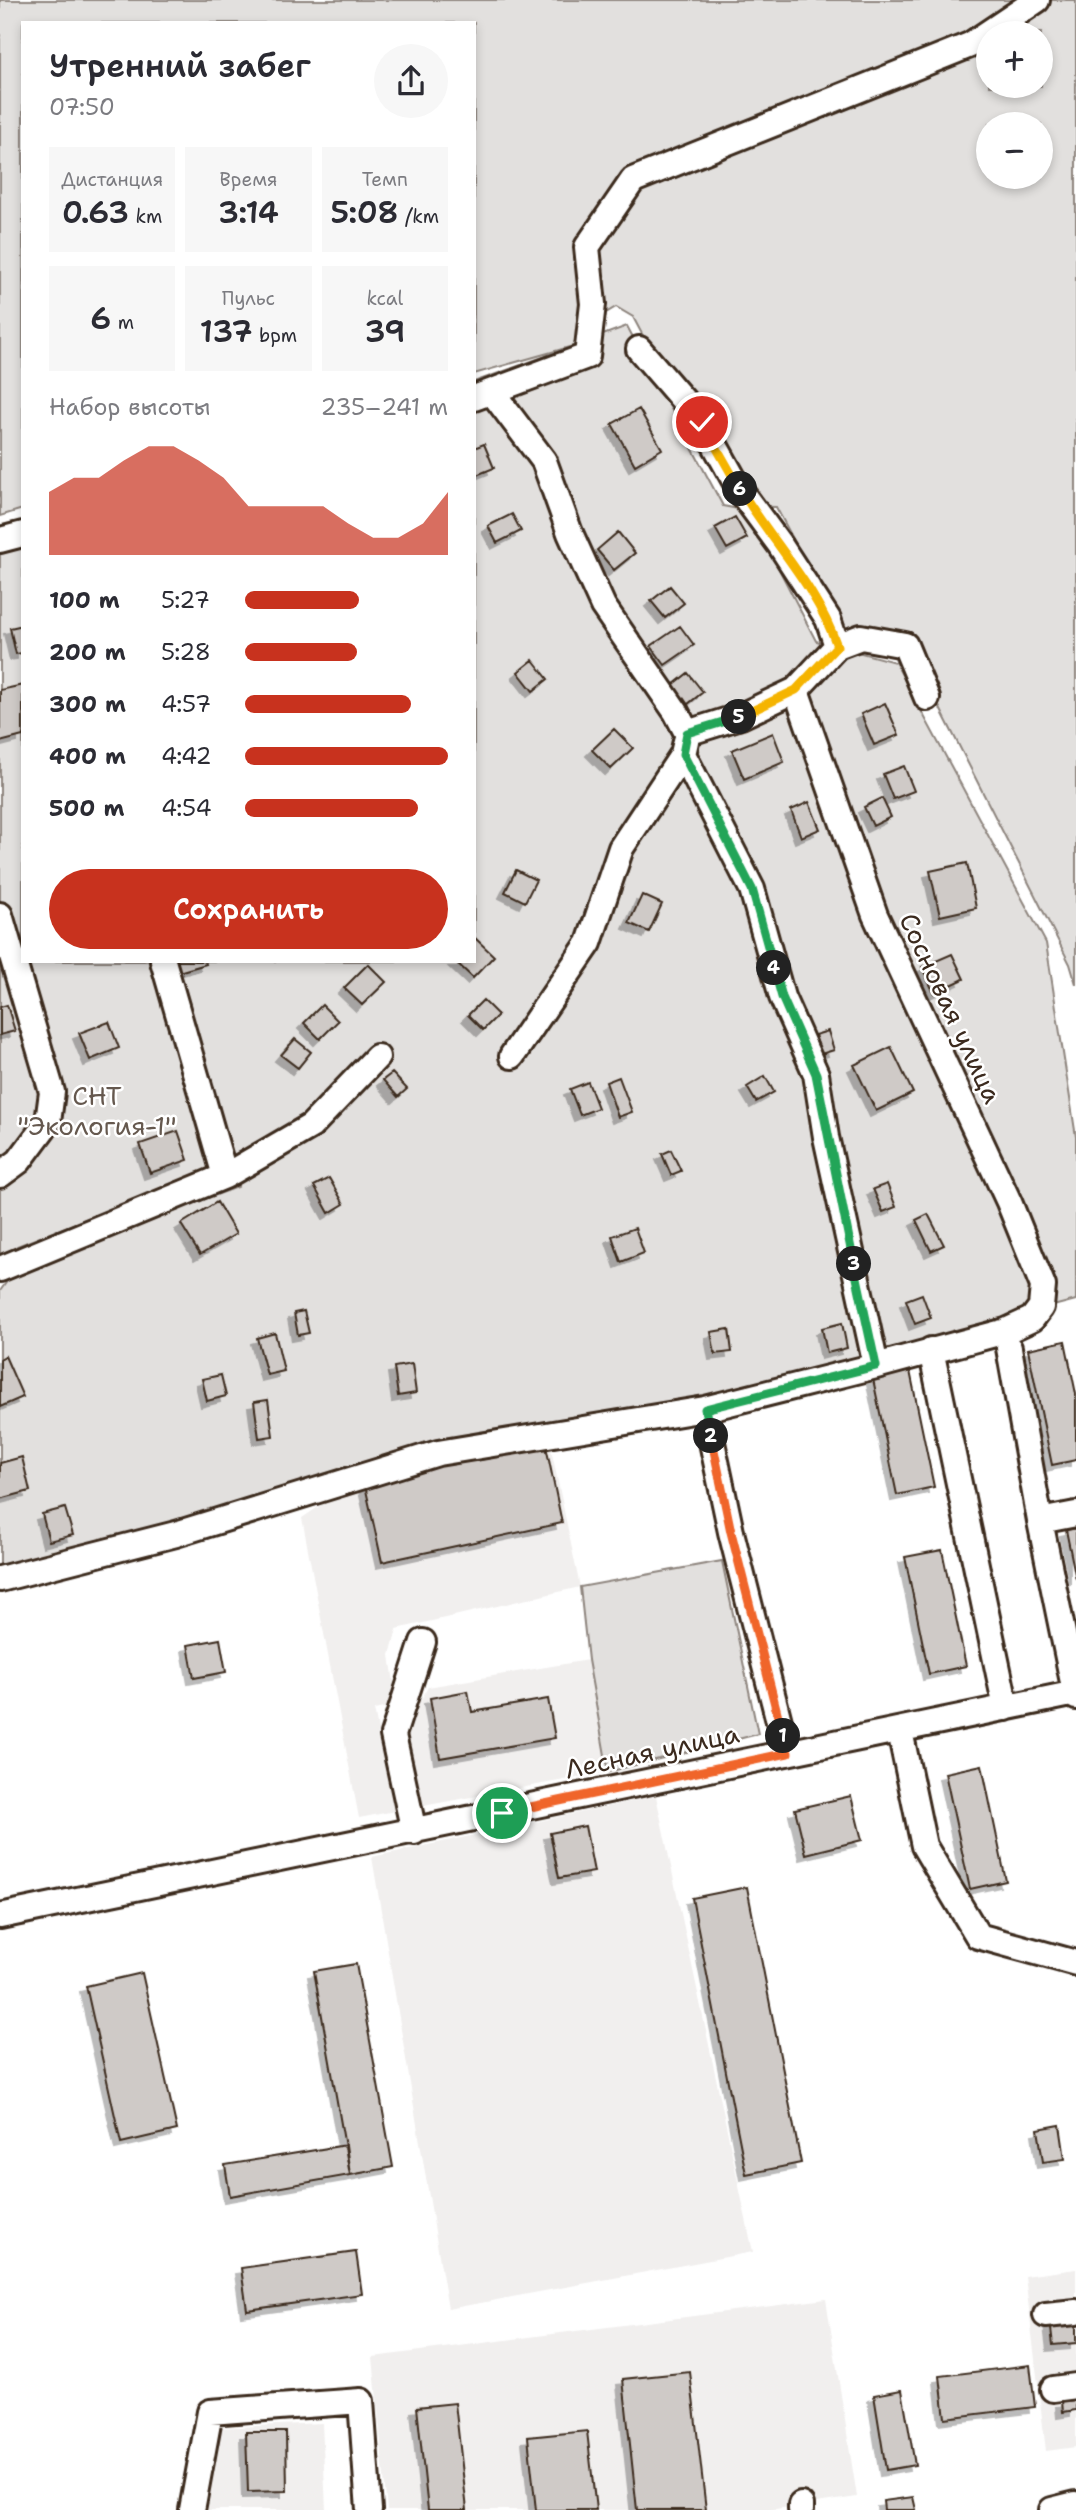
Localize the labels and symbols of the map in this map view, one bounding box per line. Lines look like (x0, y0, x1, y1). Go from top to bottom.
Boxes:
pin (672, 392, 732, 452)
pin: 6 (722, 472, 758, 506)
pin: 5 (722, 700, 756, 734)
street label: Сосновая улица (892, 907, 1010, 1109)
pin: 4 (756, 950, 792, 986)
park label: СНТ "Экология-1" (18, 1078, 177, 1143)
pin: 3 (836, 1246, 872, 1282)
pin: 2 (694, 1418, 728, 1454)
street label: Лесная улица (562, 1715, 742, 1787)
pin: 1 (766, 1718, 800, 1754)
pin (472, 1783, 532, 1843)

